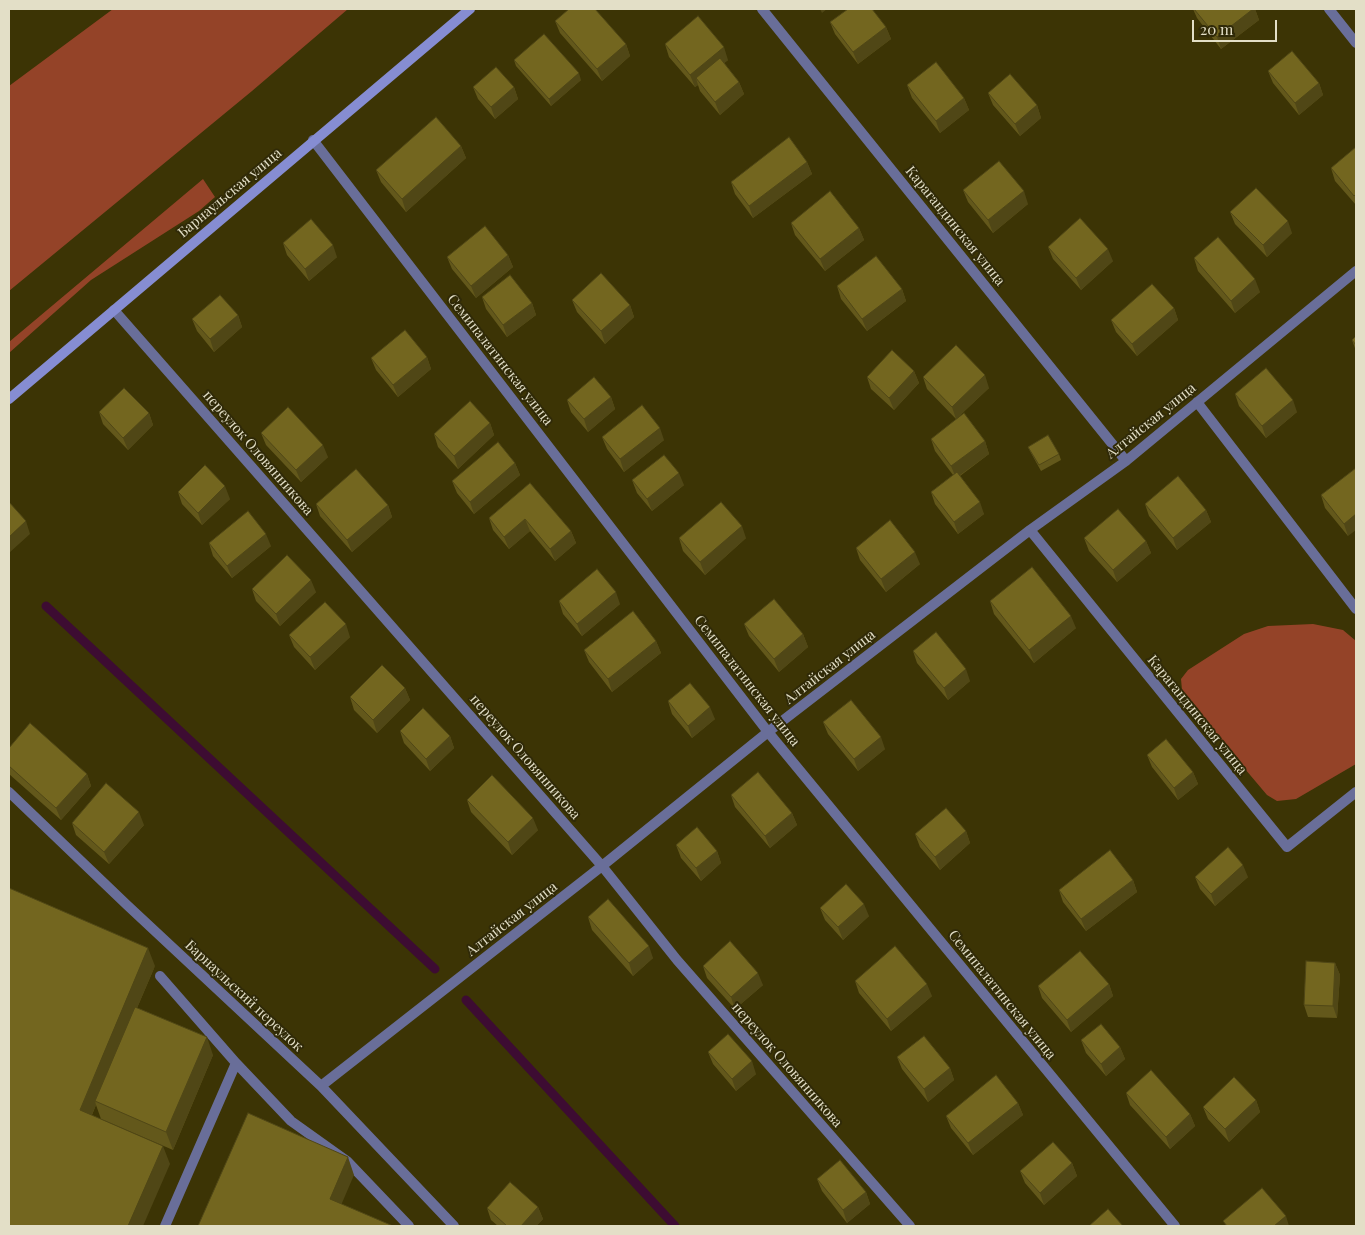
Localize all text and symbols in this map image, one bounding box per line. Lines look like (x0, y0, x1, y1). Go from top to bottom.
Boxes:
scale bar (1195, 10, 1280, 42)
text: 20 m (1200, 19, 1233, 39)
street label: Барнаульская улица (175, 145, 285, 241)
street label: Карагандинская улица (902, 163, 1008, 289)
street label: Семипалатинская улица (444, 291, 556, 429)
street label: Алтайская улица (1103, 380, 1199, 462)
street label: переулок Оловянникова (199, 387, 317, 519)
street label: Семипалатинская улица (691, 612, 803, 750)
street label: Алтайская улица (781, 626, 879, 708)
street label: Карагандинская улица (1144, 652, 1250, 778)
street label: переулок Оловянникова (466, 691, 584, 823)
street label: Алтайская улица (463, 878, 561, 960)
street label: Семипалатинская улица (945, 927, 1059, 1063)
street label: Барнаульский переулок (181, 937, 307, 1055)
street label: переулок Оловянникова (728, 999, 846, 1131)

